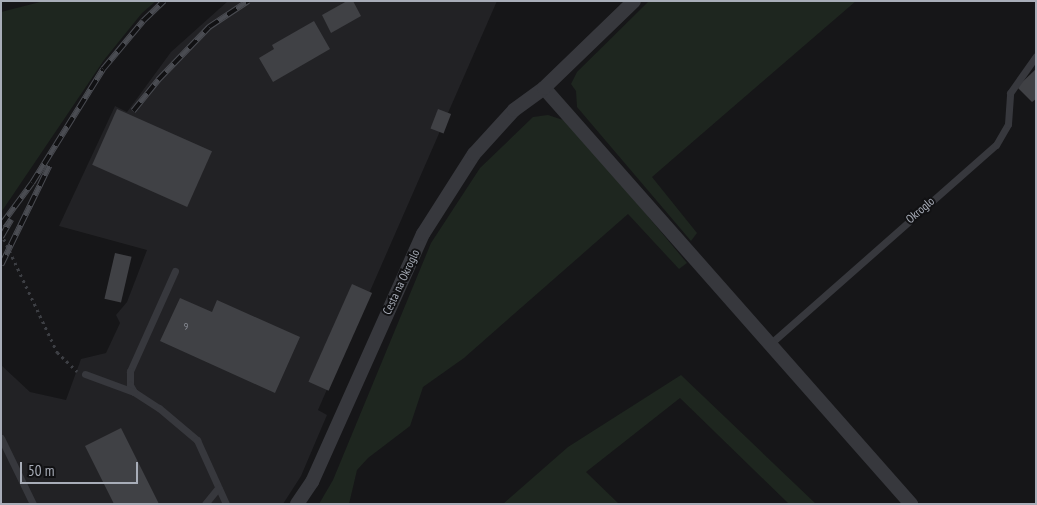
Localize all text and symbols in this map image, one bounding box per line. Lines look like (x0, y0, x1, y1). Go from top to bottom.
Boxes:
street label: Okroglo (903, 194, 937, 226)
street label: Cesta na Okroglo (380, 247, 422, 317)
house number: 9 (184, 321, 188, 333)
scale bar (22, 452, 140, 484)
text: 50 m (28, 461, 54, 480)

